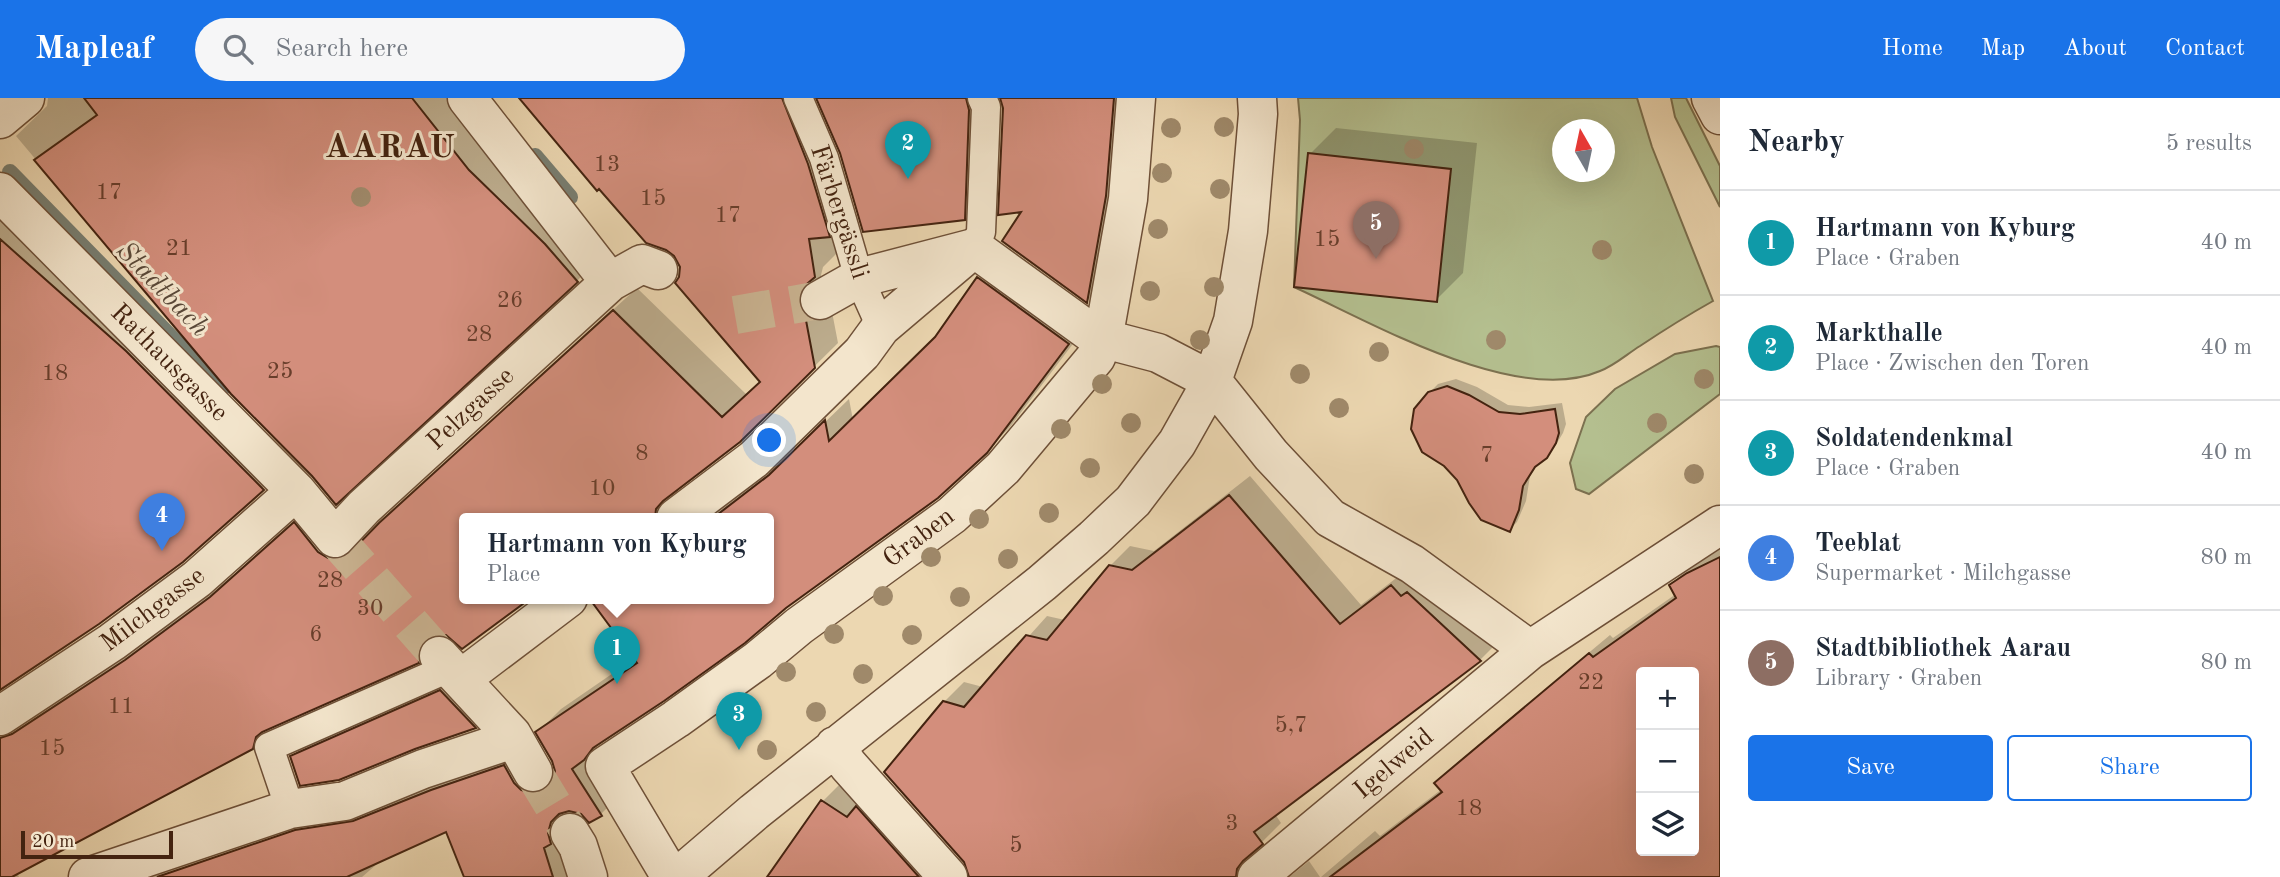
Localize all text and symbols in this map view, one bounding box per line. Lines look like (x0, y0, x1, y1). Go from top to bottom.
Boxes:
search box (195, 18, 685, 81)
icon: search (219, 30, 257, 68)
text: Mapleaf (35, 33, 153, 66)
text: Search here (275, 36, 408, 62)
text: Home (1882, 37, 1943, 61)
text: Map (1981, 37, 2025, 61)
text: About (2063, 37, 2127, 61)
text: Contact (2165, 37, 2245, 61)
north arrow (1552, 119, 1615, 182)
pin: 2 (885, 121, 931, 179)
text: Nearby (1748, 128, 1845, 158)
district label: AARAU (325, 132, 457, 165)
text: 5 results (2166, 132, 2252, 155)
street label: Färbergässli (805, 142, 873, 282)
house number: 13 (594, 153, 620, 176)
house number: 17 (96, 181, 122, 204)
house number: 15 (640, 187, 666, 210)
pin: 5 (1353, 201, 1399, 259)
house number: 17 (715, 204, 741, 227)
text: Hartmann von Kyburg (1815, 216, 2075, 242)
house number: 15 (1314, 228, 1340, 251)
text: 1 (1764, 231, 1778, 254)
text: 40 m (2201, 231, 2252, 254)
water label: Stadtbach (110, 237, 214, 343)
house number: 21 (166, 237, 192, 260)
text: Place · Graben (1815, 247, 1960, 270)
house number: 26 (497, 289, 523, 312)
street label: Rathausgasse (105, 299, 233, 427)
text: Markthalle (1815, 321, 1943, 347)
house number: 28 (466, 323, 492, 346)
text: 2 (1764, 336, 1778, 359)
text: 40 m (2201, 336, 2252, 359)
text: Place · Zwischen den Toren (1815, 352, 2089, 375)
house number: 25 (267, 360, 293, 383)
house number: 18 (42, 362, 68, 385)
street label: Pelzgasse (423, 363, 519, 455)
your location (752, 423, 786, 457)
text: Soldatendenkmal (1815, 426, 2013, 452)
text: 3 (1764, 441, 1778, 464)
text: 40 m (2201, 441, 2252, 464)
house number: 8 (635, 442, 649, 465)
house number: 7 (1480, 444, 1494, 467)
text: Place · Graben (1815, 457, 1960, 480)
house number: 10 (589, 477, 615, 500)
pin: 4 (139, 493, 185, 551)
street label: Graben (879, 503, 959, 573)
popup (459, 513, 774, 604)
text: Teeblat (1815, 531, 1901, 557)
text: Hartmann von Kyburg (486, 532, 747, 558)
text: 4 (1764, 546, 1778, 569)
text: 80 m (2201, 546, 2252, 569)
text: Supermarket · Milchgasse (1815, 562, 2071, 585)
street label: Milchgasse (96, 563, 210, 657)
text: Place (486, 563, 540, 586)
house number: 28 (317, 569, 343, 592)
house number: 30 (357, 597, 383, 620)
house number: 6 (309, 623, 323, 646)
pin: 1 (594, 626, 640, 684)
text: Stadtbibliothek Aarau (1815, 636, 2071, 662)
text: 5 (1764, 651, 1778, 674)
text: 80 m (2201, 651, 2252, 674)
map controls (1636, 667, 1699, 856)
button: + (1636, 667, 1699, 730)
text: Library · Graben (1815, 667, 1982, 690)
house number: 22 (1578, 671, 1604, 694)
pin: 3 (716, 692, 762, 750)
house number: 11 (108, 695, 134, 718)
house number: 5,7 (1274, 714, 1308, 737)
street label: Igelweid (1349, 724, 1439, 804)
button: − (1636, 730, 1699, 793)
button: Save (1748, 735, 1993, 801)
button: Share (2007, 735, 2252, 801)
house number: 15 (39, 737, 65, 760)
button: layers (1636, 793, 1699, 856)
house number: 18 (1456, 797, 1482, 820)
house number: 3 (1225, 812, 1239, 835)
scale bar (21, 828, 173, 860)
text: 20 m (32, 833, 74, 852)
house number: 5 (1009, 834, 1023, 857)

